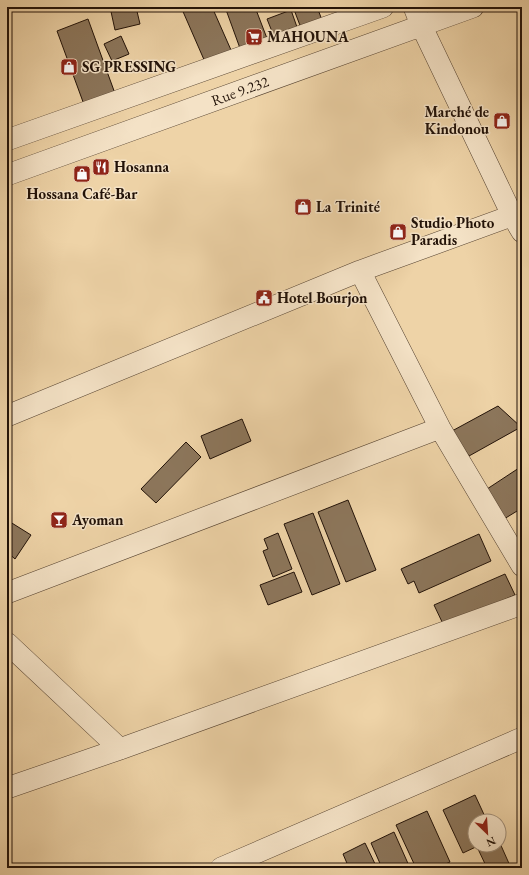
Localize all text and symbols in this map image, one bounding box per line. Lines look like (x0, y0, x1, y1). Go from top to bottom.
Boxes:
supermarket icon: MAHOUNA (244, 27, 264, 47)
place label: MAHOUNA (267, 27, 349, 46)
shop icon: SG PRESSING (59, 57, 79, 77)
place label: SG PRESSING (82, 57, 176, 76)
street label: Rue 9.232 (209, 71, 272, 110)
place label: Marché de Kindonou (424, 102, 490, 138)
shop icon: Marché de Kindonou (492, 111, 512, 131)
restaurant icon: Hosanna (91, 157, 111, 177)
place label: Hosanna (114, 157, 170, 176)
shop icon: Hossana Café-Bar (72, 164, 92, 184)
place label: Hossana Café-Bar (27, 184, 138, 203)
shop icon: La Trinité (293, 197, 313, 217)
place label: La Trinité (316, 197, 380, 216)
place label: Studio Photo Paradis (411, 213, 495, 249)
shop icon: Studio Photo Paradis (388, 222, 408, 242)
public building icon: Hotel Bourjon (254, 288, 274, 308)
place label: Hotel Bourjon (277, 288, 368, 307)
bar icon: Ayoman (49, 510, 69, 530)
place label: Ayoman (71, 510, 124, 529)
north arrow (467, 813, 507, 853)
text: N (484, 834, 498, 850)

